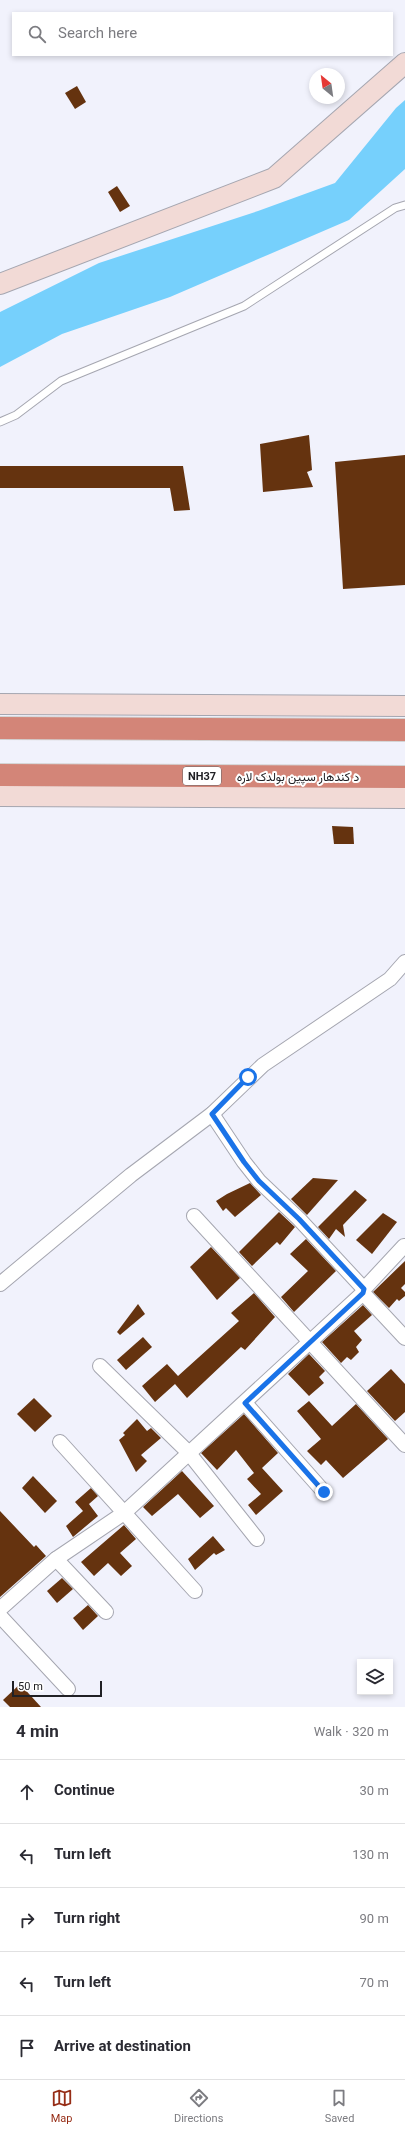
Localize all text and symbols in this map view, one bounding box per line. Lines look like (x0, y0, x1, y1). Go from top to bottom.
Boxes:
search box (12, 12, 393, 56)
icon: search (26, 23, 48, 45)
text: Search here (58, 23, 137, 46)
north arrow (309, 68, 345, 104)
road number: NH37 (183, 767, 221, 785)
street label: د کندهار سپین بولدک لاره (237, 769, 359, 787)
route start (239, 1068, 257, 1086)
route end (315, 1483, 333, 1501)
map controls (357, 1659, 393, 1695)
button: layers (357, 1659, 393, 1695)
scale bar (12, 1679, 102, 1698)
text: 50 m (18, 1679, 43, 1696)
text: 4 min (16, 1720, 59, 1746)
text: Walk · 320 m (314, 1723, 389, 1743)
text: Continue (54, 1780, 115, 1803)
icon: ahead (16, 1781, 38, 1803)
text: 30 m (359, 1782, 389, 1802)
text: Turn left (54, 1844, 111, 1867)
icon: left (16, 1845, 38, 1867)
text: 130 m (352, 1846, 389, 1866)
text: Turn right (54, 1908, 120, 1931)
icon: right (16, 1909, 38, 1931)
text: 90 m (359, 1910, 389, 1930)
text: Turn left (54, 1972, 111, 1995)
icon: left (16, 1973, 38, 1995)
text: 70 m (359, 1974, 389, 1994)
text: Arrive at destination (54, 2036, 191, 2059)
icon: arrive (16, 2037, 38, 2059)
tab: Map (51, 2087, 73, 2128)
tab: Directions (174, 2087, 223, 2128)
tab: Saved (325, 2087, 354, 2128)

